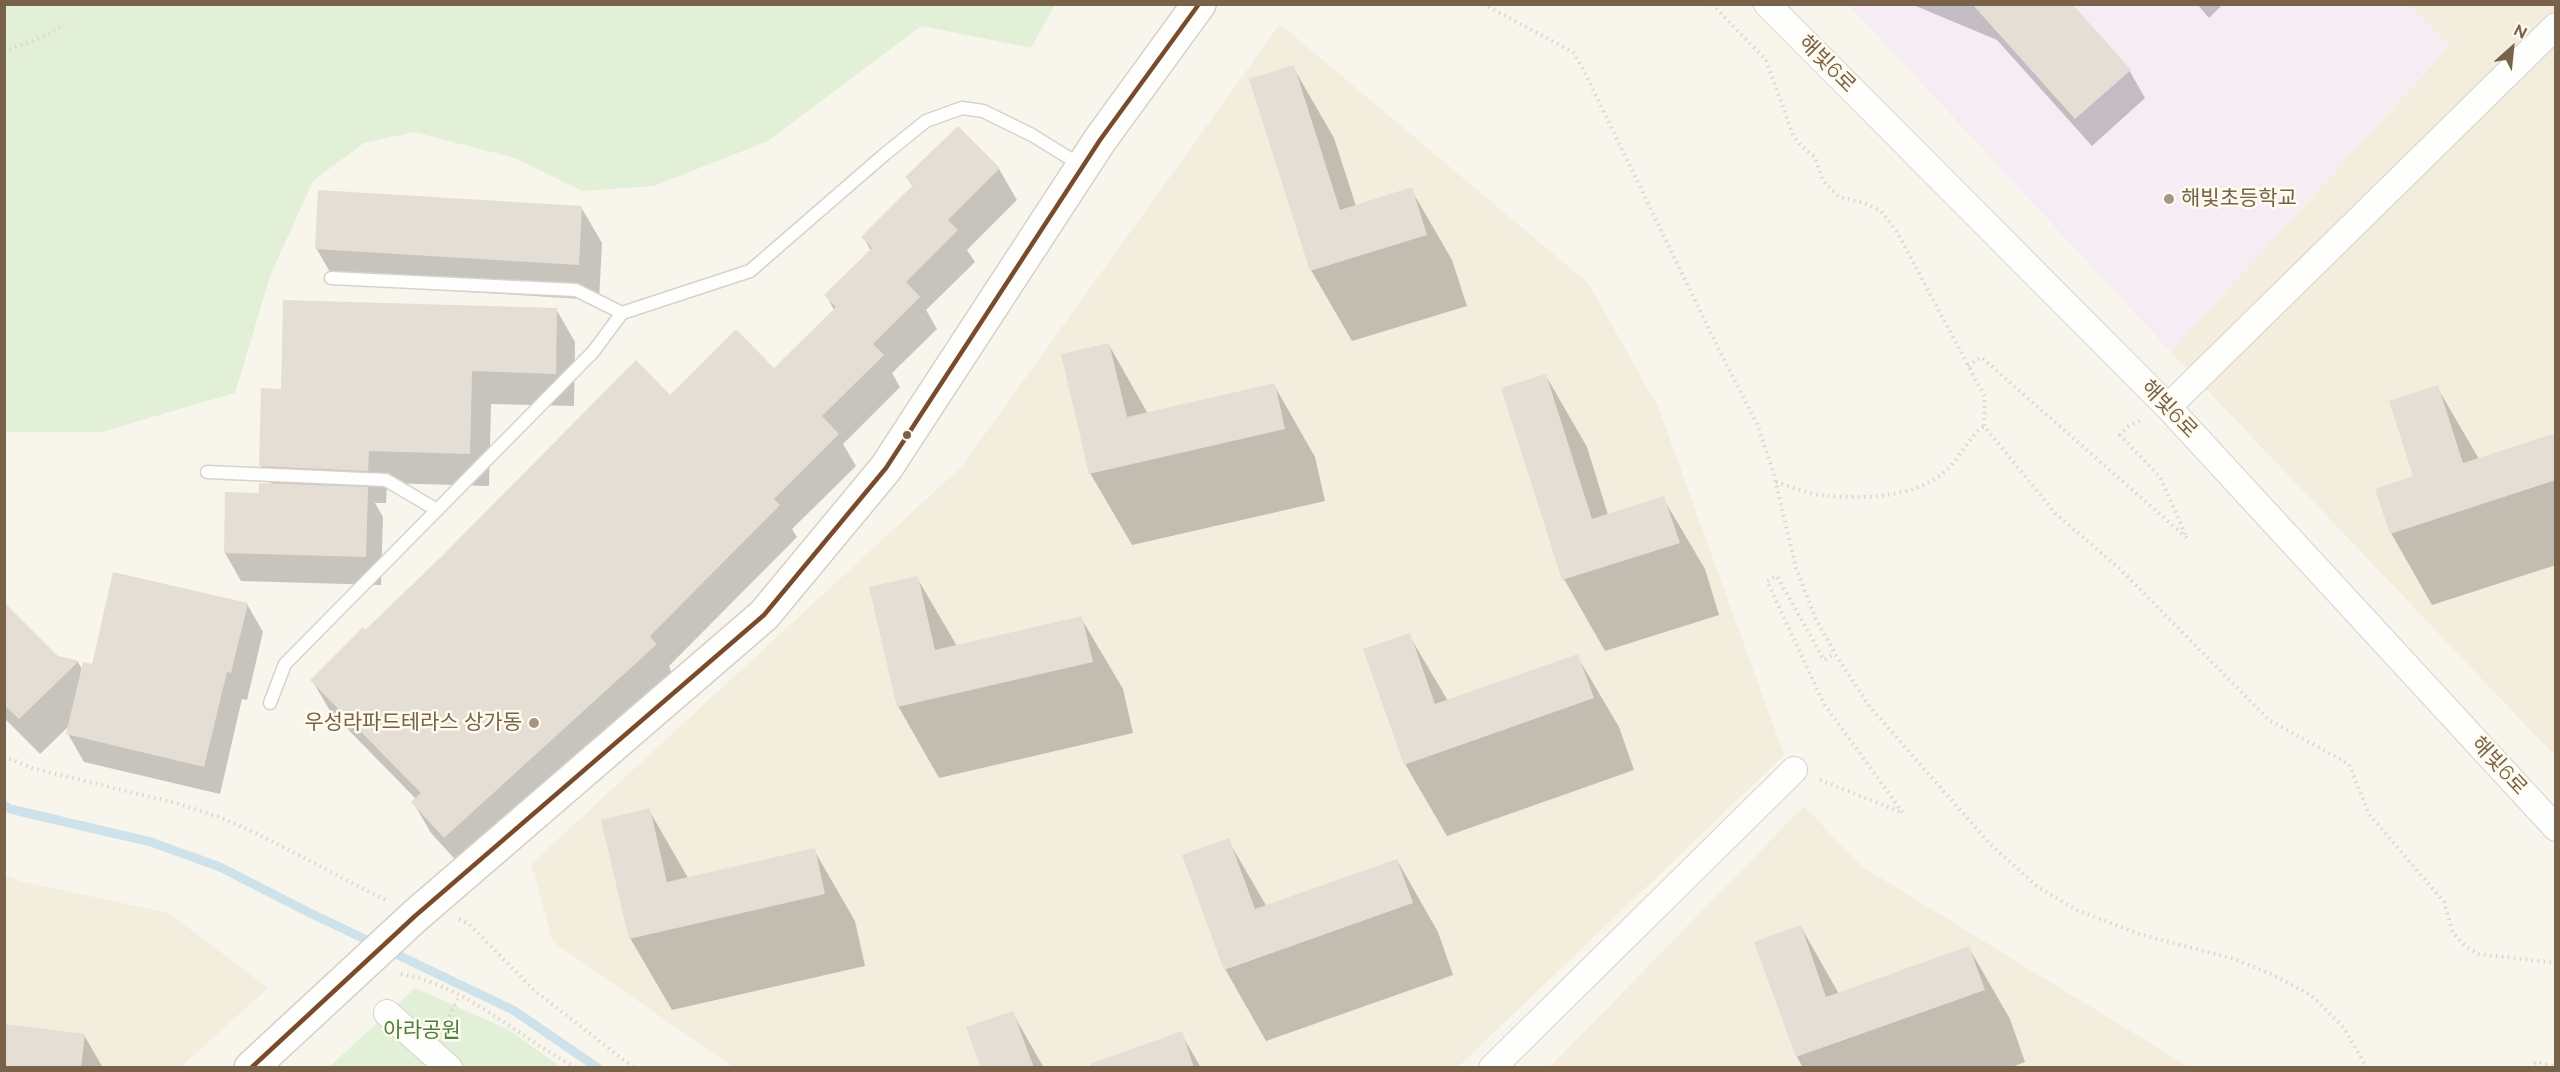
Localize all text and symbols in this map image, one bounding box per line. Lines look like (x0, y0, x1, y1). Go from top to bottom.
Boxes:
north arrow (2482, 18, 2542, 78)
text: N (2511, 20, 2530, 43)
street label: 해빛6로 (1793, 30, 1861, 98)
place label: 해빛초등학교 (2181, 186, 2297, 212)
marker: 해빛초등학교 (2162, 192, 2176, 206)
street label: 해빛6로 (2135, 375, 2203, 443)
unlabelled marker (901, 429, 913, 441)
place label: 우성라파드테라스 상가동 (304, 710, 522, 736)
marker: 우성라파드테라스 상가동 (527, 716, 541, 730)
street label: 해빛6로 (2466, 732, 2532, 800)
park label: 아라공원 (383, 1018, 461, 1044)

